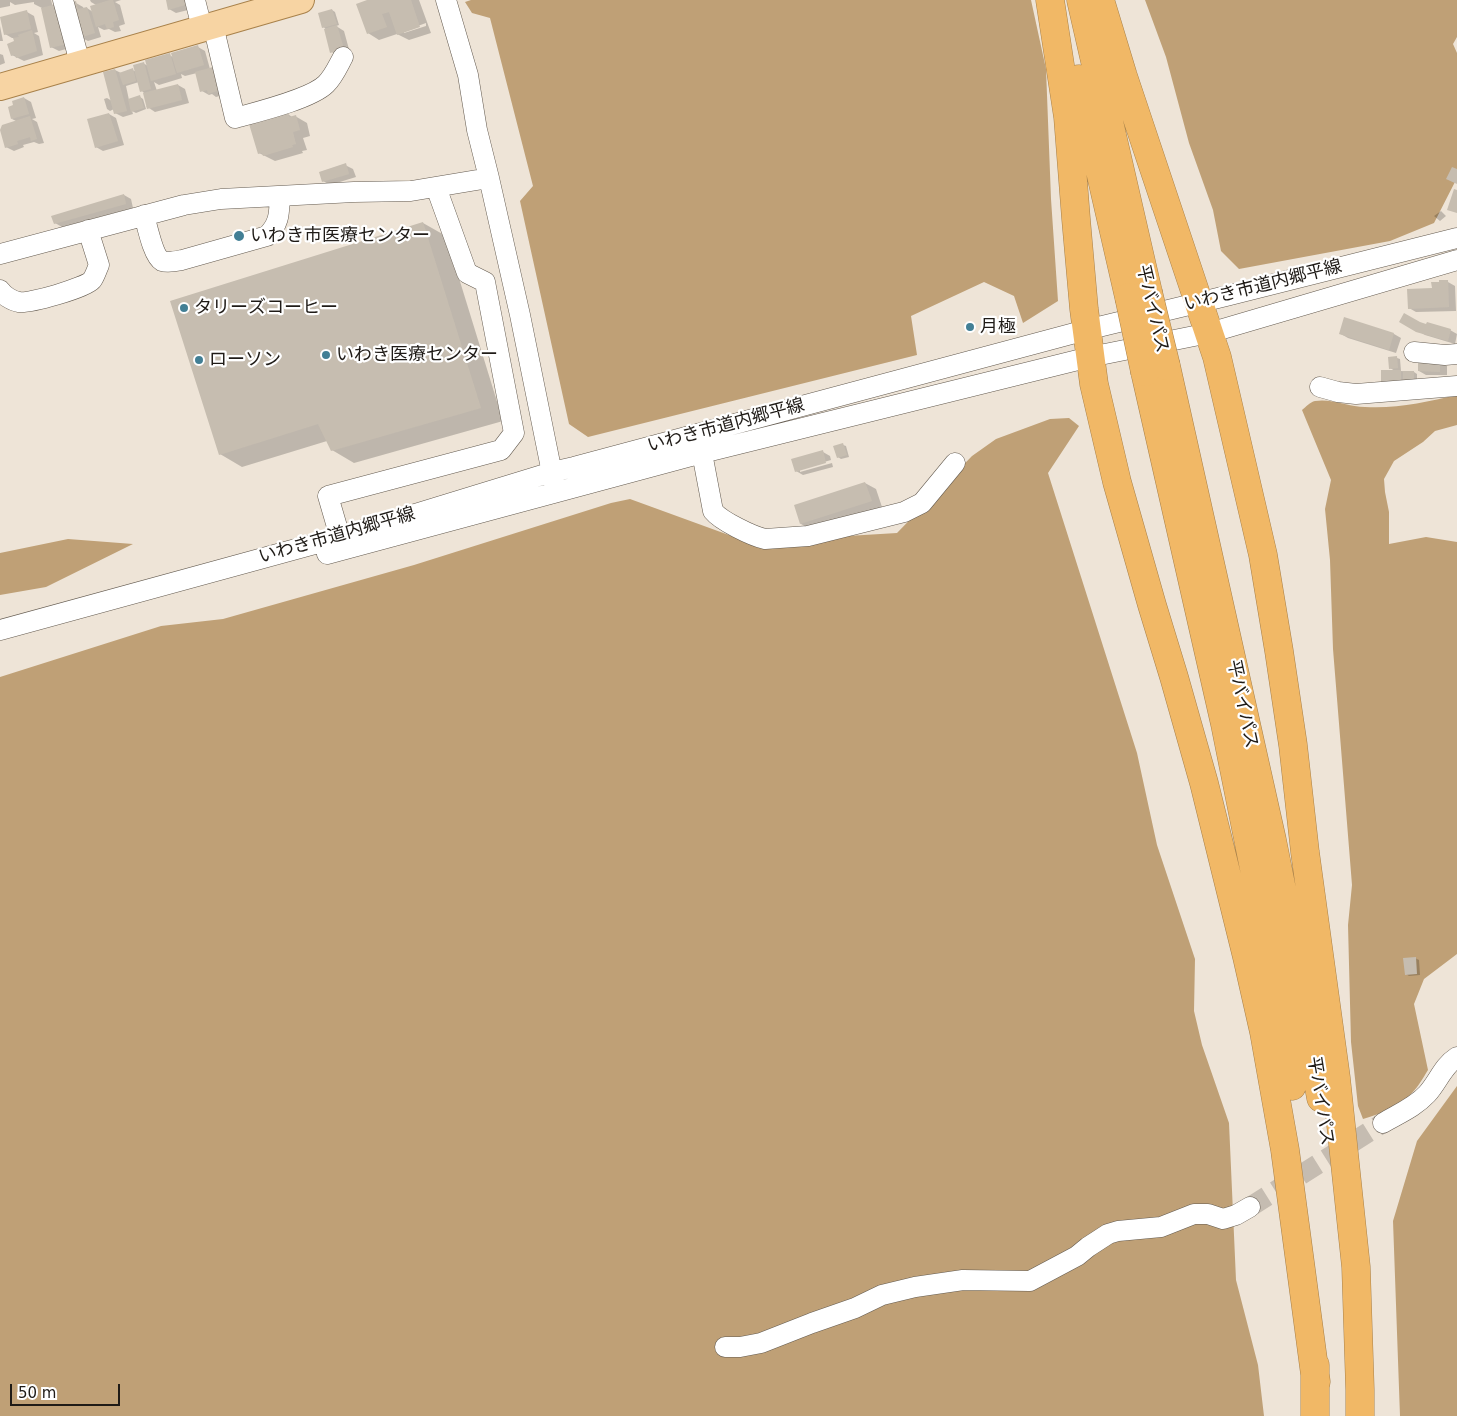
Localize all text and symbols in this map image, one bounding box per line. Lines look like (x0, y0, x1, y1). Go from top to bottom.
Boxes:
place label: いわき市医療センター (250, 225, 430, 247)
marker: いわき市医療センター (232, 229, 246, 243)
street label: いわき市道内郷平線 (1182, 256, 1344, 316)
street label: 平バイパス (1131, 263, 1173, 355)
place label: タリーズコーヒー (194, 297, 338, 319)
marker: タリーズコーヒー (178, 302, 190, 314)
place label: 月極 (980, 316, 1016, 338)
marker: 月極 (964, 321, 976, 333)
place label: いわき医療センター (336, 344, 498, 366)
place label: ローソン (209, 349, 281, 371)
marker: いわき医療センター (320, 349, 332, 361)
marker: ローソン (193, 354, 205, 366)
street label: いわき市道内郷平線 (645, 395, 807, 457)
street label: いわき市道内郷平線 (256, 503, 418, 569)
street label: 平バイパス (1222, 658, 1262, 750)
street label: 平バイパス (1302, 1055, 1338, 1147)
scale bar (12, 1374, 122, 1406)
text: 50 m (18, 1384, 56, 1402)

